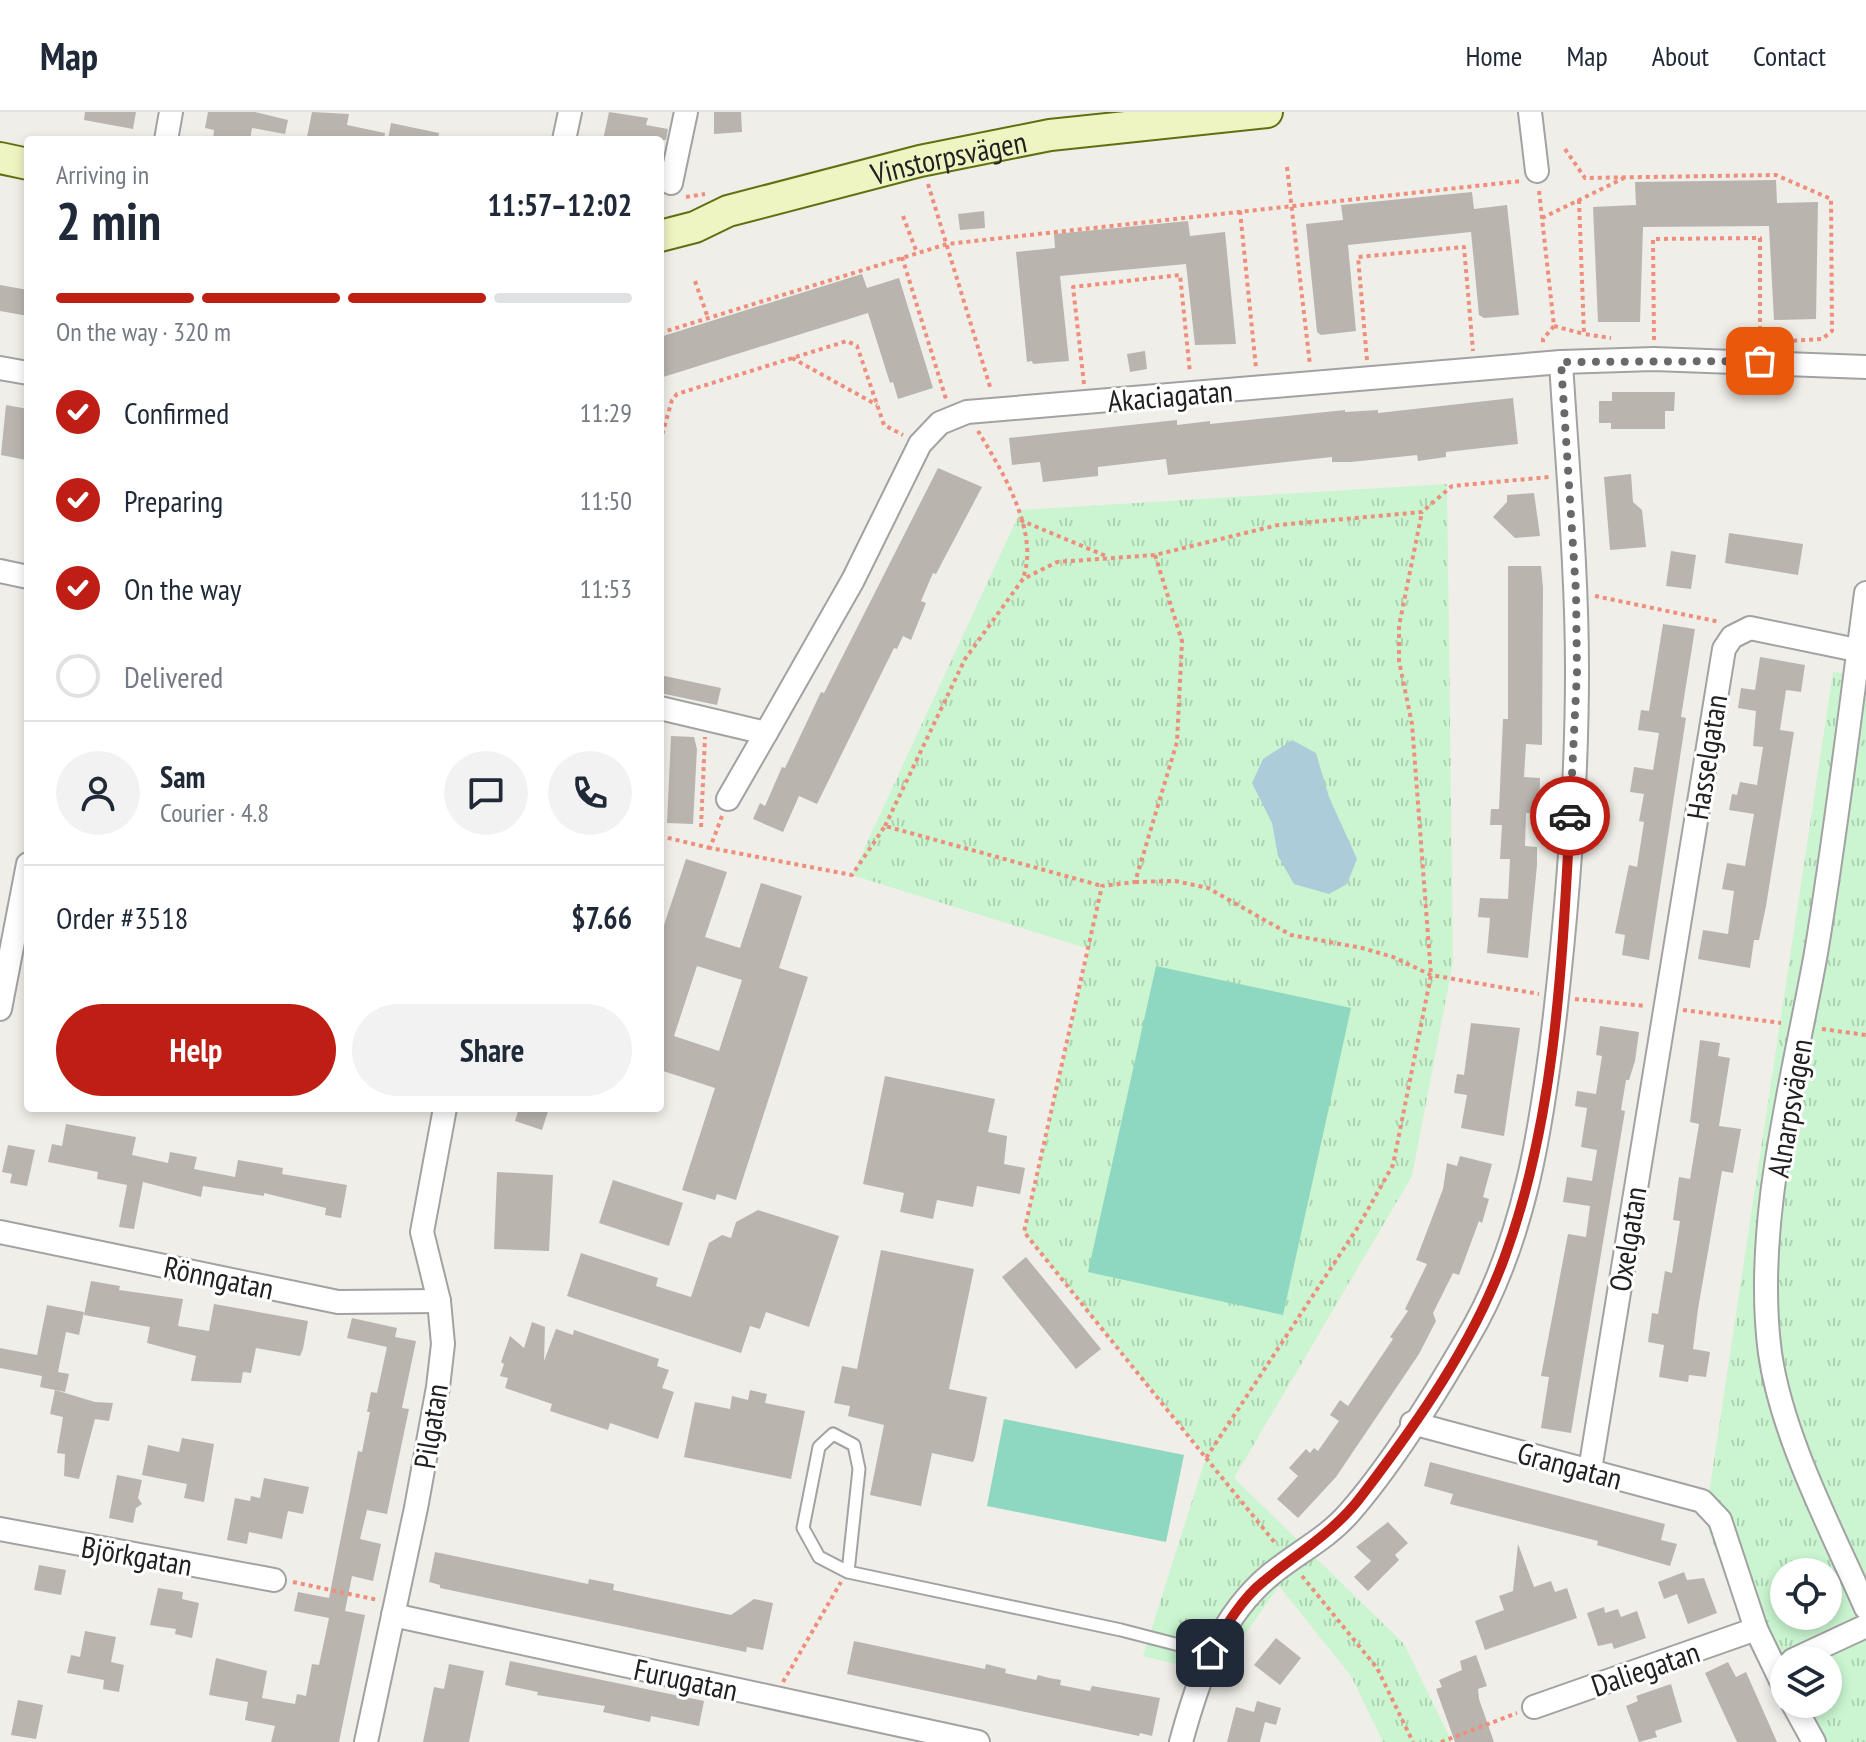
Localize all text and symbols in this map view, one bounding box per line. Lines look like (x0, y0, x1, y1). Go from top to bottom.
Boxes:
text: Map (40, 31, 98, 80)
text: Home (1466, 37, 1522, 74)
text: Map (1566, 37, 1608, 74)
text: About (1652, 37, 1709, 74)
text: Contact (1753, 37, 1826, 74)
street label: Vinstorpsvägen (865, 121, 1030, 193)
text: Arriving in (56, 158, 149, 191)
text: 11:57–12:02 (488, 185, 632, 224)
text: 2 min (56, 187, 161, 254)
text: On the way · 320 m (56, 315, 231, 348)
pin (1726, 327, 1794, 395)
icon: bag (1738, 339, 1782, 383)
street label: Akaciagatan (1106, 370, 1234, 420)
icon: check (56, 390, 100, 434)
text: Confirmed (124, 393, 229, 432)
text: 11:29 (580, 396, 632, 429)
icon: check (56, 478, 100, 522)
text: Preparing (124, 481, 223, 520)
text: 11:50 (580, 484, 632, 517)
icon: check (56, 566, 100, 610)
text: On the way (124, 569, 241, 608)
text: 11:53 (580, 572, 632, 605)
text: Delivered (124, 657, 223, 696)
street label: Hasselgatan (1677, 692, 1735, 822)
button: person (56, 751, 140, 835)
button: chat (444, 751, 528, 835)
button: phone (548, 751, 632, 835)
text: Sam (160, 757, 205, 796)
courier (1530, 776, 1610, 856)
icon: car (1548, 794, 1592, 838)
text: Courier · 4.8 (160, 796, 269, 829)
text: Order #3518 (56, 898, 188, 937)
text: $7.66 (571, 898, 632, 937)
button: Help (56, 1004, 336, 1096)
button: Share (352, 1004, 632, 1096)
street label: Alnarpsvägen (1758, 1036, 1820, 1180)
street label: Oxelgatan (1600, 1184, 1654, 1294)
street label: Rönngatan (161, 1246, 277, 1308)
street label: Pilgatan (404, 1381, 456, 1471)
street label: Grangatan (1514, 1432, 1626, 1498)
street label: Björkgatan (79, 1526, 195, 1584)
map controls (1770, 1558, 1842, 1718)
button: locate (1770, 1558, 1842, 1630)
pin (1176, 1619, 1244, 1687)
icon: home (1188, 1631, 1232, 1675)
street label: Daliegatan (1586, 1631, 1704, 1705)
button: layers (1770, 1646, 1842, 1718)
street label: Furugatan (631, 1649, 741, 1709)

